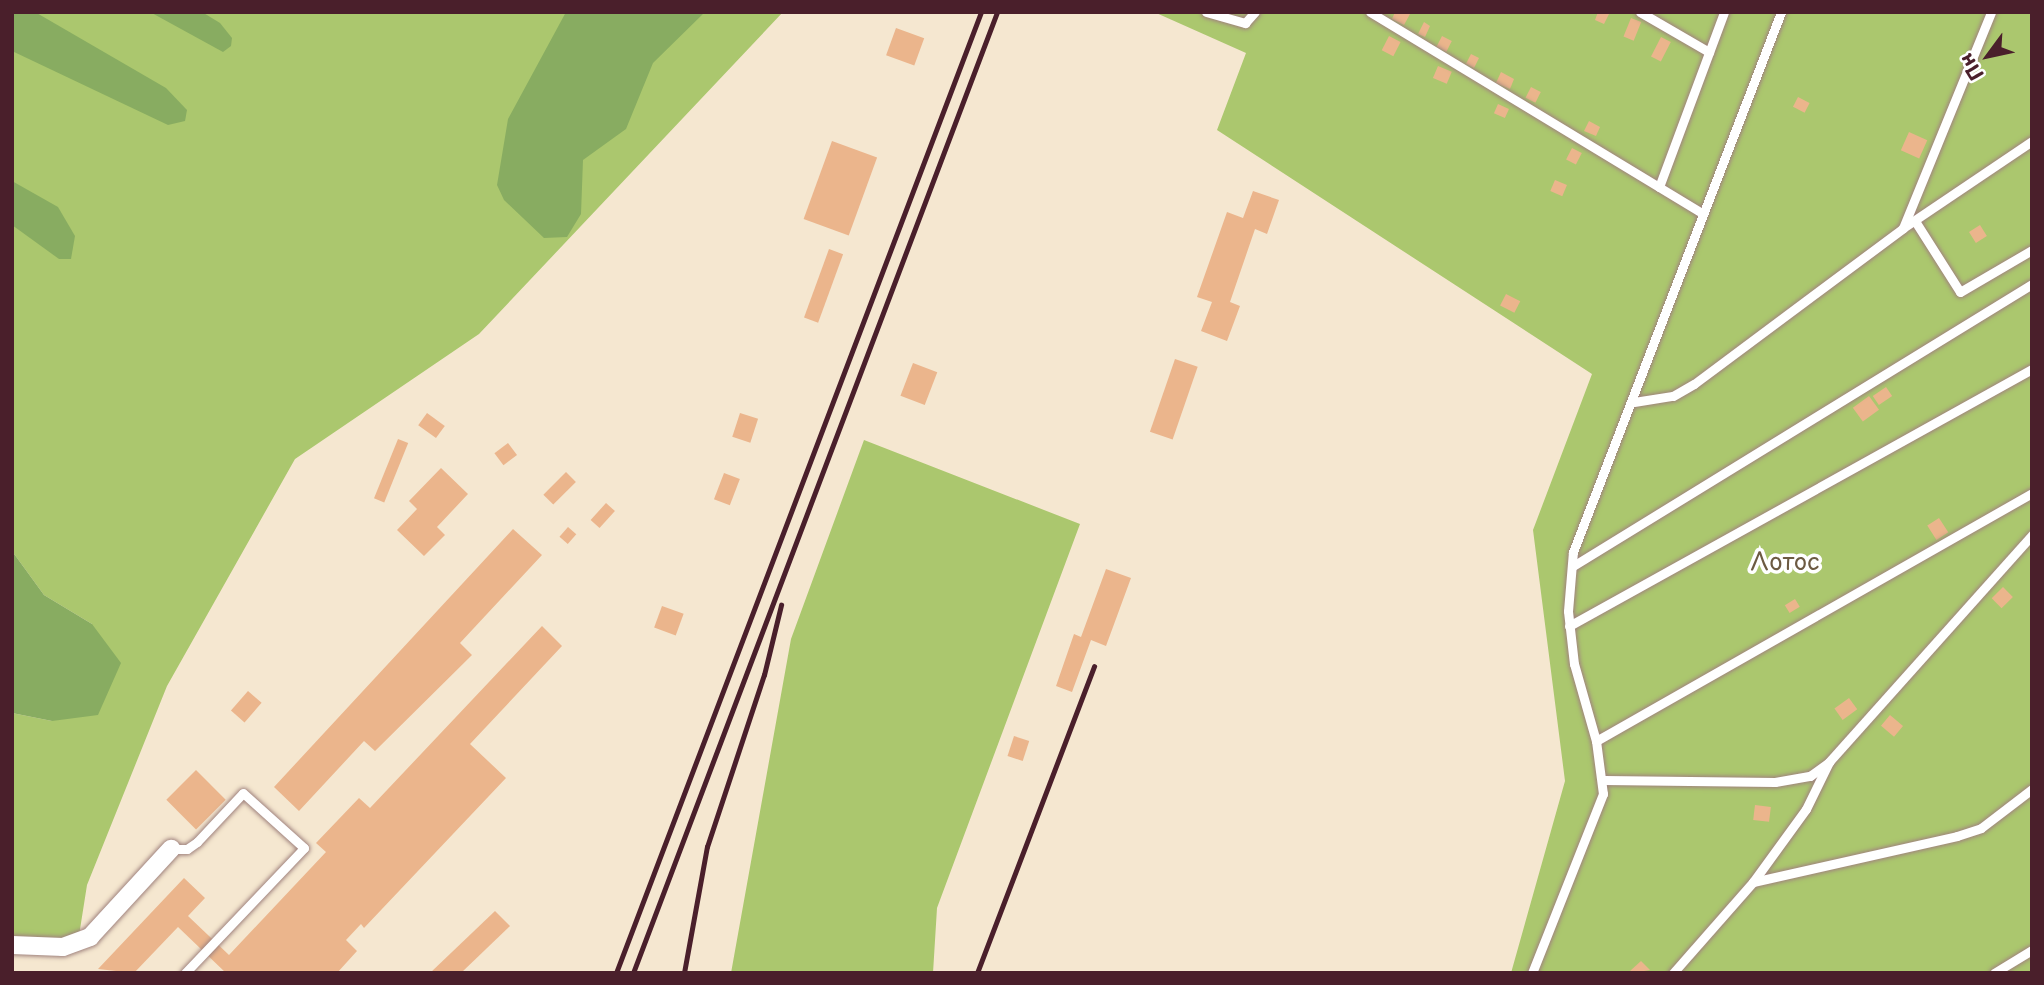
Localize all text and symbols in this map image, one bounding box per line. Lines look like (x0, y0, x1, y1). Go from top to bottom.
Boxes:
north arrow (1953, 21, 2023, 91)
text: Пн (1951, 48, 1990, 87)
park label: Лотос (1750, 547, 1820, 575)

